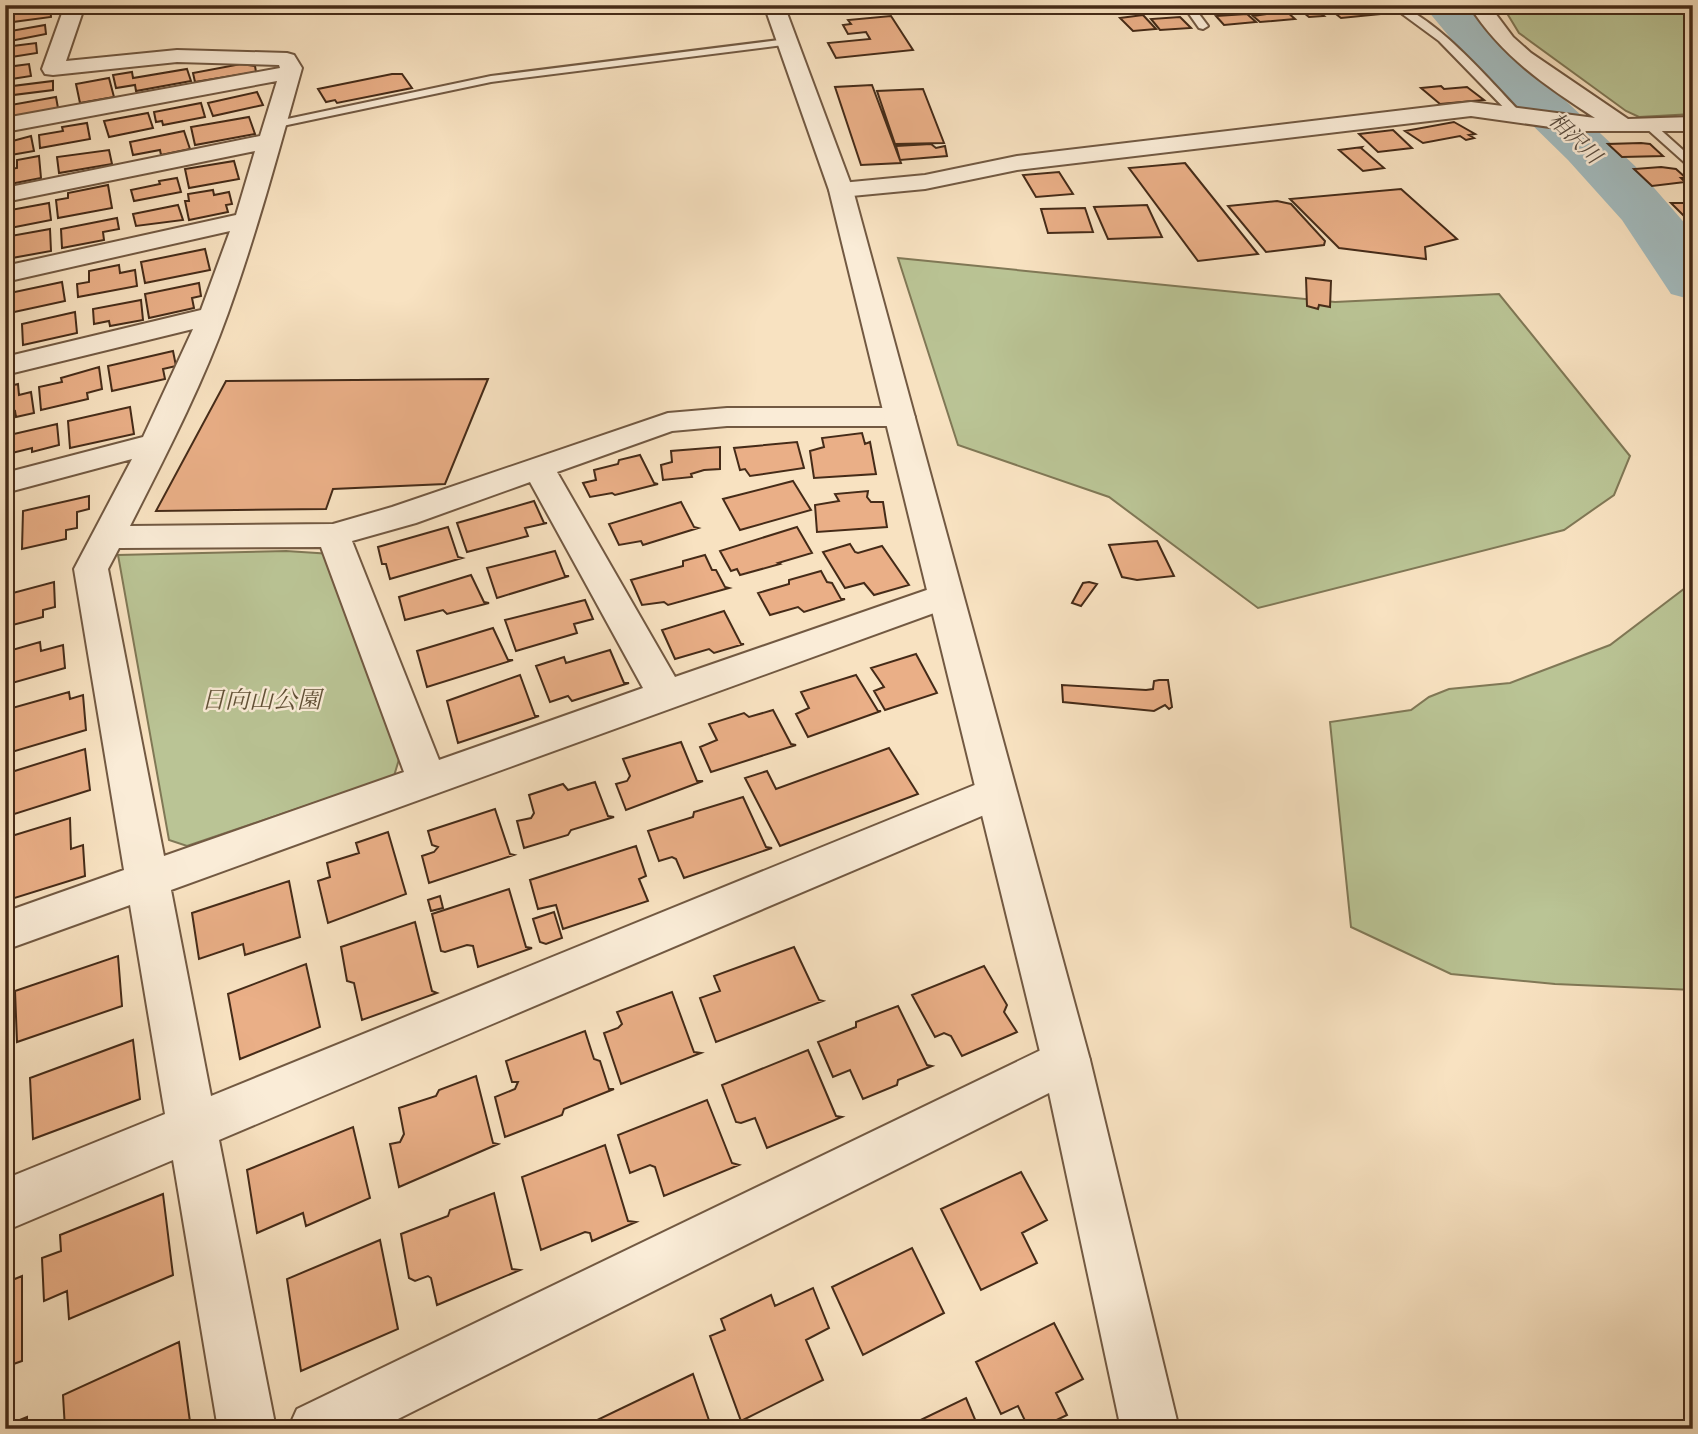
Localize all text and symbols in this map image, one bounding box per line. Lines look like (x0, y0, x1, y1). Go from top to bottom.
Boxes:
water label: 相沢川 (1543, 107, 1608, 171)
park label: 日向山公園 (201, 685, 325, 715)

